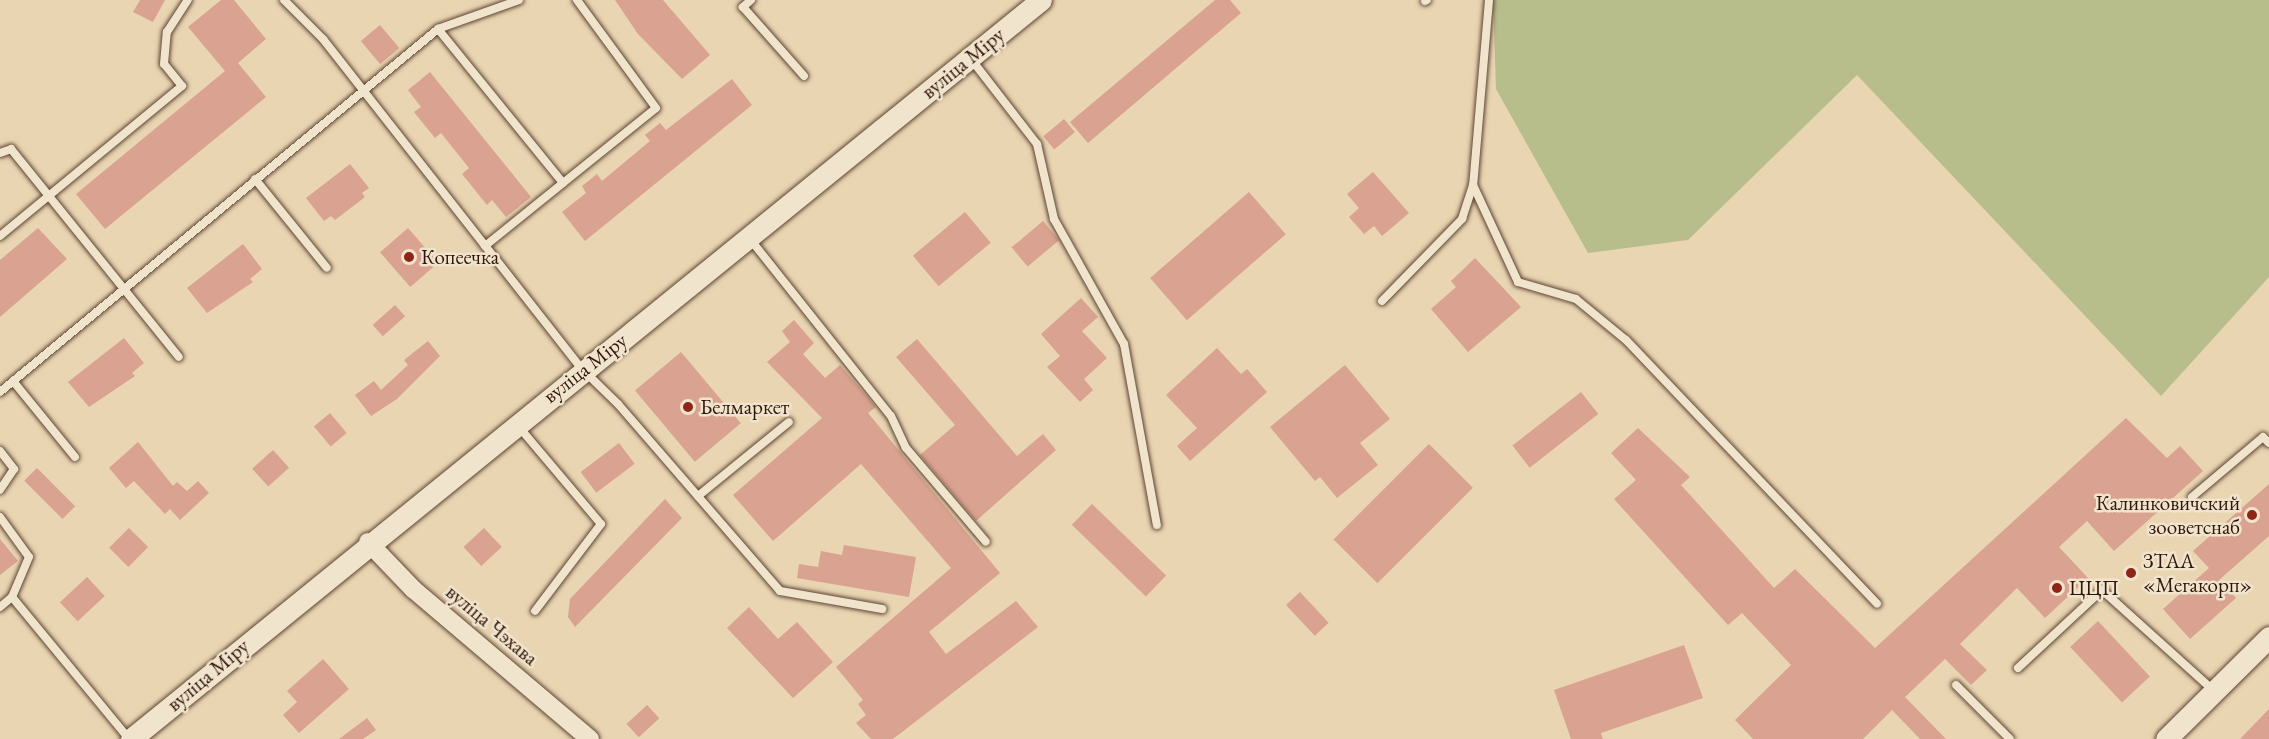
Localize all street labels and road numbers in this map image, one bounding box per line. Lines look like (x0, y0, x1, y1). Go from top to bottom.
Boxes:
street label: вуліца Міру (916, 22, 1010, 104)
street label: вуліца Міру (538, 327, 632, 409)
street label: вуліца Чэхава (441, 579, 543, 671)
street label: вуліца Міру (162, 633, 254, 717)

